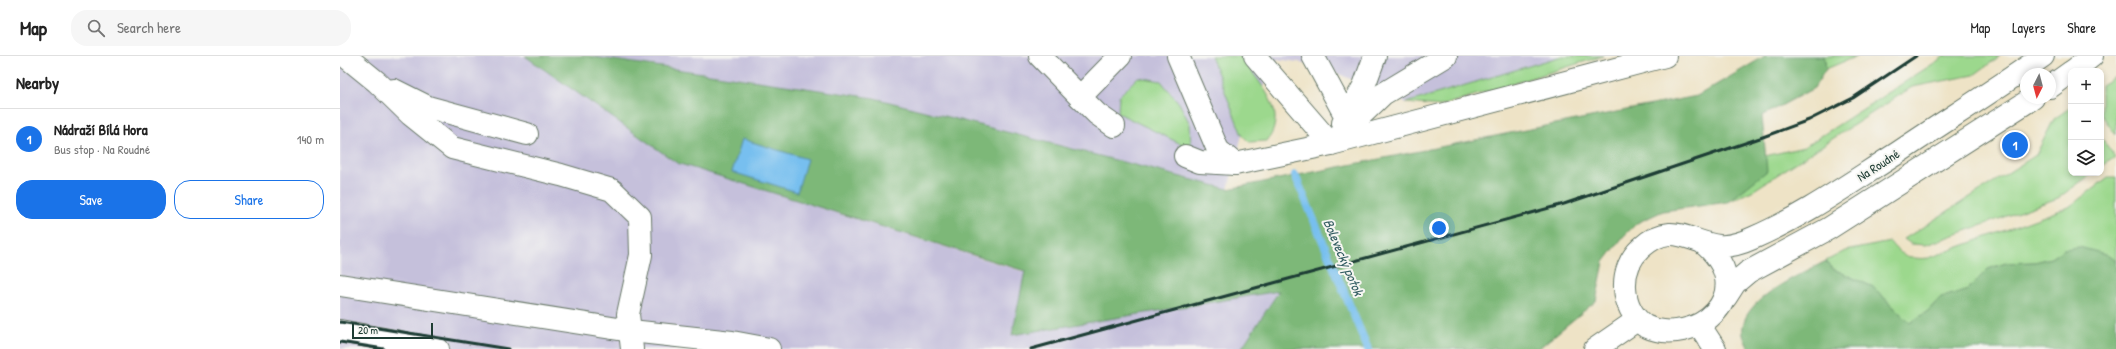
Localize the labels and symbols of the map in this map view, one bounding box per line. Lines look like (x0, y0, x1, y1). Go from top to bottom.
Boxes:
north arrow (2020, 68, 2056, 104)
pin: 1 (2002, 130, 2028, 160)
street label: Na Roudné (1853, 145, 1903, 185)
water label: Bolevecký potok (1318, 216, 1369, 300)
your location (1429, 218, 1449, 238)
scale bar (352, 321, 433, 340)

